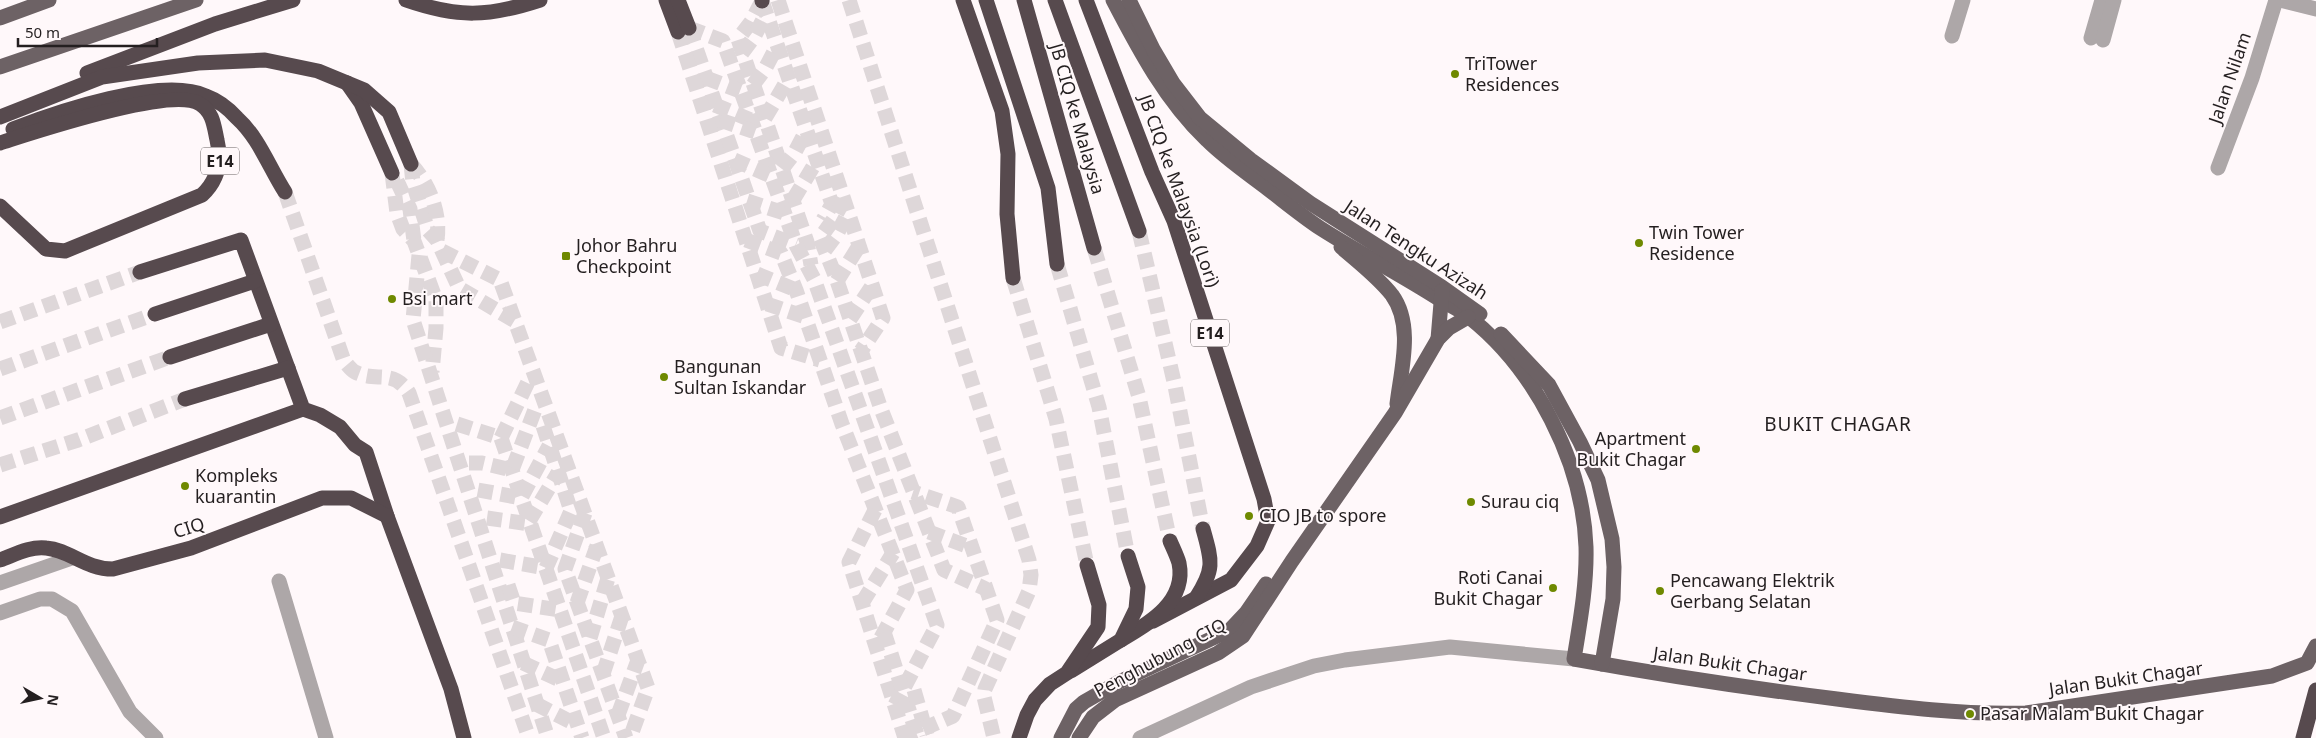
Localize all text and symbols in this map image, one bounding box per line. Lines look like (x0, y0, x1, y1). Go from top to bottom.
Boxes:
scale bar (18, 15, 156, 47)
text: 50 m (25, 22, 60, 42)
street label: Jalan Nilam (2202, 29, 2256, 129)
street label: JB CIQ ke Malaysia (1044, 39, 1111, 197)
place label: TriTower Residences (1465, 51, 1559, 96)
marker: TriTower Residences (1449, 68, 1461, 80)
street label: JB CIQ ke Malaysia (Lori) (1133, 89, 1226, 290)
road number: E14 (201, 148, 239, 175)
street label: Jalan Tengku Azizah (1339, 193, 1493, 305)
place label: Twin Tower Residence (1649, 220, 1745, 265)
place label: Johor Bahru Checkpoint (574, 233, 677, 278)
marker: Twin Tower Residence (1633, 237, 1645, 249)
marker: Johor Bahru Checkpoint (560, 250, 572, 262)
place label: Bsi mart (402, 286, 473, 310)
marker: Bsi mart (386, 293, 398, 305)
road number: E14 (1191, 319, 1229, 346)
place label: Bangunan Sultan Iskandar (674, 354, 807, 399)
marker: Bangunan Sultan Iskandar (658, 371, 670, 383)
district label: BUKIT CHAGAR (1764, 411, 1912, 437)
place label: Apartment Bukit Chagar (1577, 426, 1687, 471)
marker: Apartment Bukit Chagar (1690, 443, 1702, 455)
place label: Kompleks kuarantin (195, 463, 278, 508)
marker: Kompleks kuarantin (179, 480, 191, 492)
place label: Surau ciq (1481, 489, 1559, 513)
marker: Surau ciq (1465, 496, 1477, 508)
place label: CIO JB to spore (1259, 503, 1386, 527)
marker: CIO JB to spore (1243, 510, 1255, 522)
street label: CIQ (170, 511, 207, 543)
place label: Roti Canai Bukit Chagar (1434, 565, 1544, 610)
place label: Pencawang Elektrik Gerbang Selatan (1670, 568, 1835, 613)
marker: Roti Canai Bukit Chagar (1547, 582, 1559, 594)
marker: Pencawang Elektrik Gerbang Selatan (1654, 585, 1666, 597)
street label: Penghubung CIQ (1089, 612, 1230, 702)
street label: Jalan Bukit Chagar (1650, 640, 1809, 686)
street label: Jalan Bukit Chagar (2045, 655, 2205, 701)
north arrow (15, 673, 65, 723)
text: N (43, 693, 64, 707)
place label: Pasar Malam Bukit Chagar (1980, 701, 2205, 725)
marker: Pasar Malam Bukit Chagar (1964, 708, 1976, 720)

